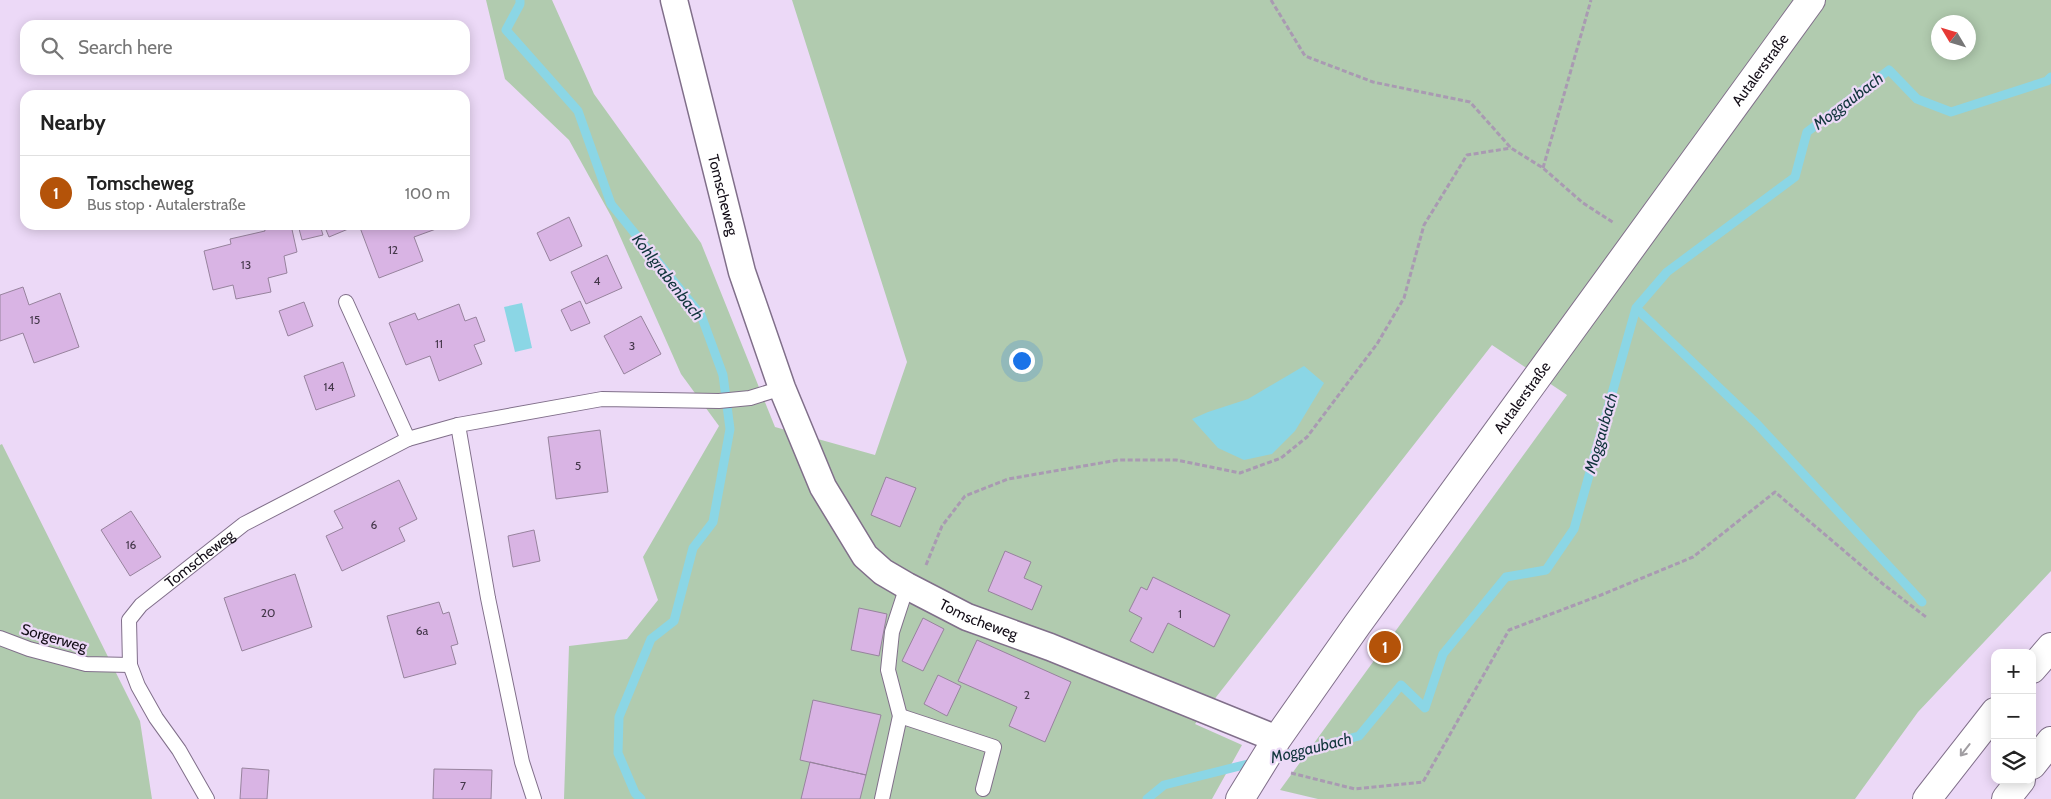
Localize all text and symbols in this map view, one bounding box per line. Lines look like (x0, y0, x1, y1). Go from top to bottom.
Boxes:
north arrow (1931, 15, 1976, 60)
search box (20, 20, 470, 75)
street label: Autalerstraße (1728, 30, 1793, 109)
icon: search (38, 34, 66, 62)
text: Search here (78, 36, 172, 59)
water label: Moggaubach (1808, 68, 1887, 134)
text: Nearby (40, 110, 106, 135)
street label: Tomscheweg (704, 153, 742, 238)
text: Tomscheweg (87, 172, 193, 195)
text: 1 (53, 184, 59, 203)
text: 100 m (405, 184, 450, 203)
text: Bus stop · Autalerstraße (87, 195, 246, 214)
water label: Kohlgrabenbach (628, 230, 708, 324)
house number: 12 (388, 242, 398, 257)
house number: 13 (241, 257, 251, 272)
house number: 4 (594, 273, 601, 288)
house number: 15 (30, 312, 40, 327)
house number: 11 (435, 336, 443, 351)
house number: 3 (629, 338, 635, 353)
your location (1009, 348, 1035, 374)
street label: Autalerstraße (1490, 358, 1555, 437)
house number: 14 (324, 379, 334, 394)
water label: Moggaubach (1580, 391, 1622, 476)
house number: 5 (575, 458, 581, 473)
house number: 6 (371, 517, 378, 532)
street label: Tomscheweg (162, 526, 238, 592)
house number: 16 (126, 537, 137, 552)
street label: Tomscheweg (936, 595, 1021, 644)
house number: 20 (261, 605, 275, 620)
house number: 1 (1178, 606, 1182, 621)
street label: Sorgerweg (19, 620, 89, 656)
house number: 6a (416, 623, 429, 638)
pin: 1 (1369, 628, 1401, 666)
map controls (1991, 649, 2036, 784)
button: + (1991, 649, 2036, 694)
house number: 2 (1024, 687, 1030, 702)
button: − (1991, 694, 2036, 739)
water label: Moggaubach (1268, 729, 1354, 767)
button: layers (1991, 739, 2036, 784)
one-way arrow (1959, 743, 1970, 756)
house number: 7 (460, 778, 466, 793)

